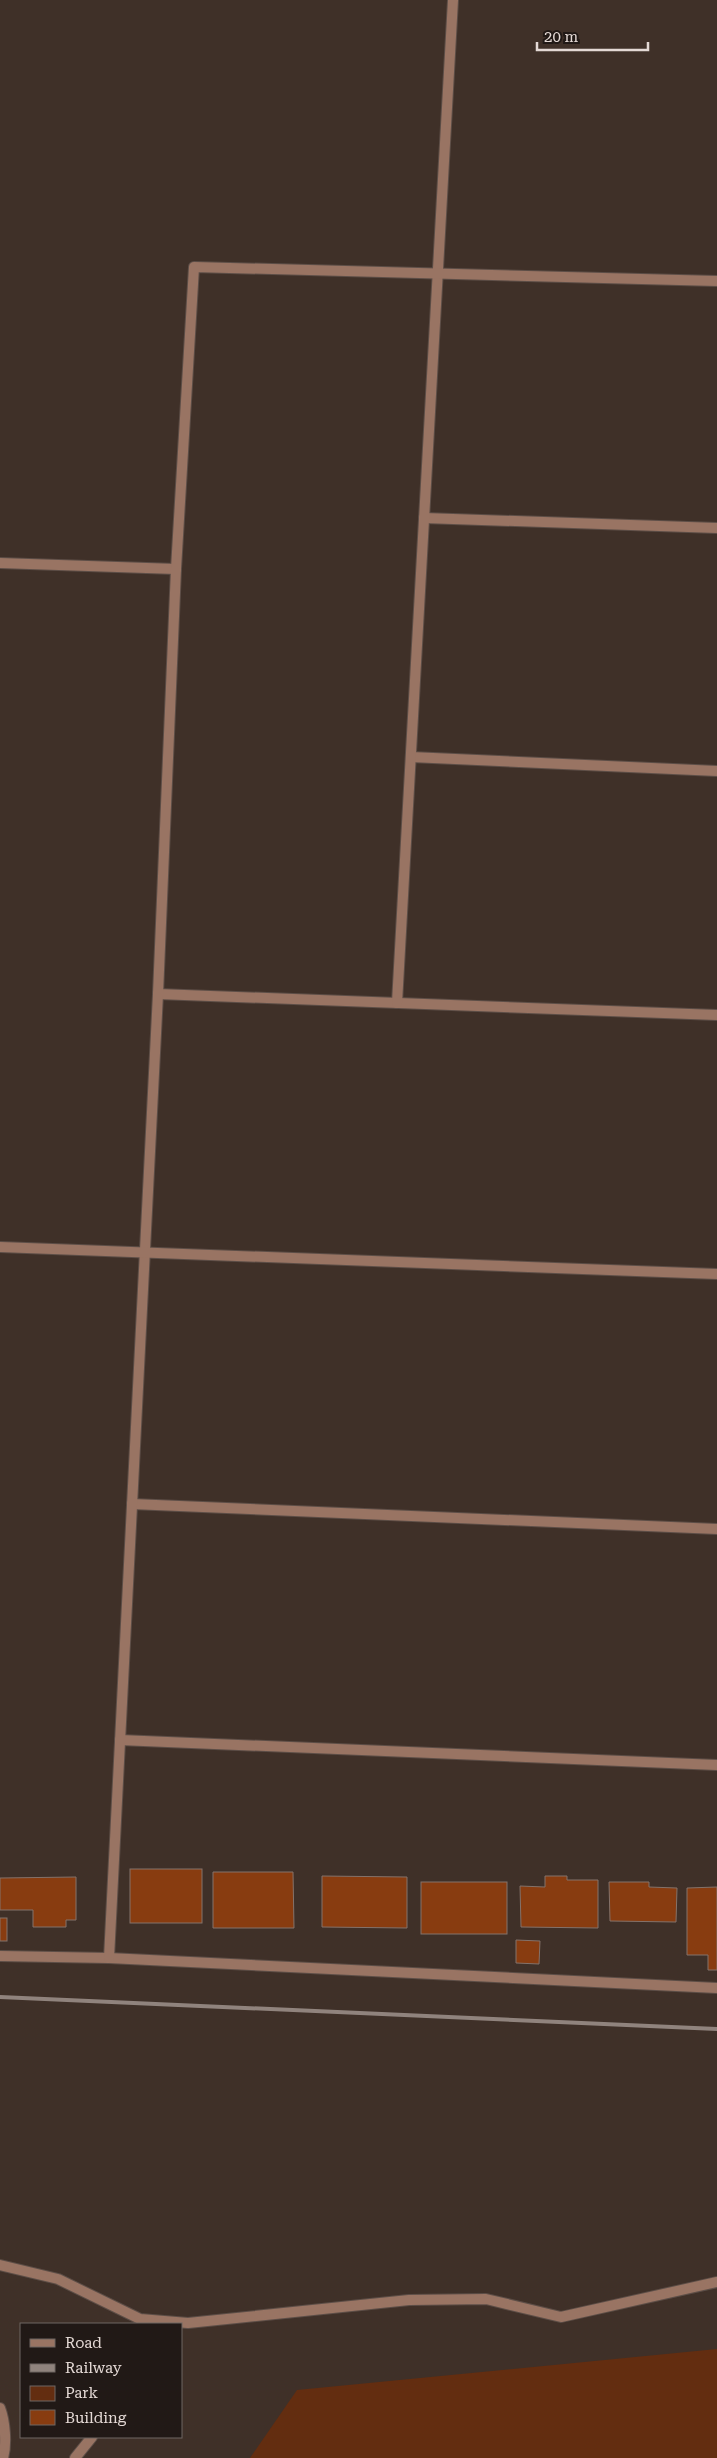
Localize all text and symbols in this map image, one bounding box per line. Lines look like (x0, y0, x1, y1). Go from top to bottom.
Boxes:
scale bar (537, 20, 648, 52)
text: 20 m (544, 28, 579, 46)
legend (20, 2323, 182, 2438)
text: Road (65, 2334, 102, 2352)
text: Railway (65, 2359, 122, 2377)
text: Park (65, 2384, 99, 2402)
text: Building (65, 2409, 127, 2427)

